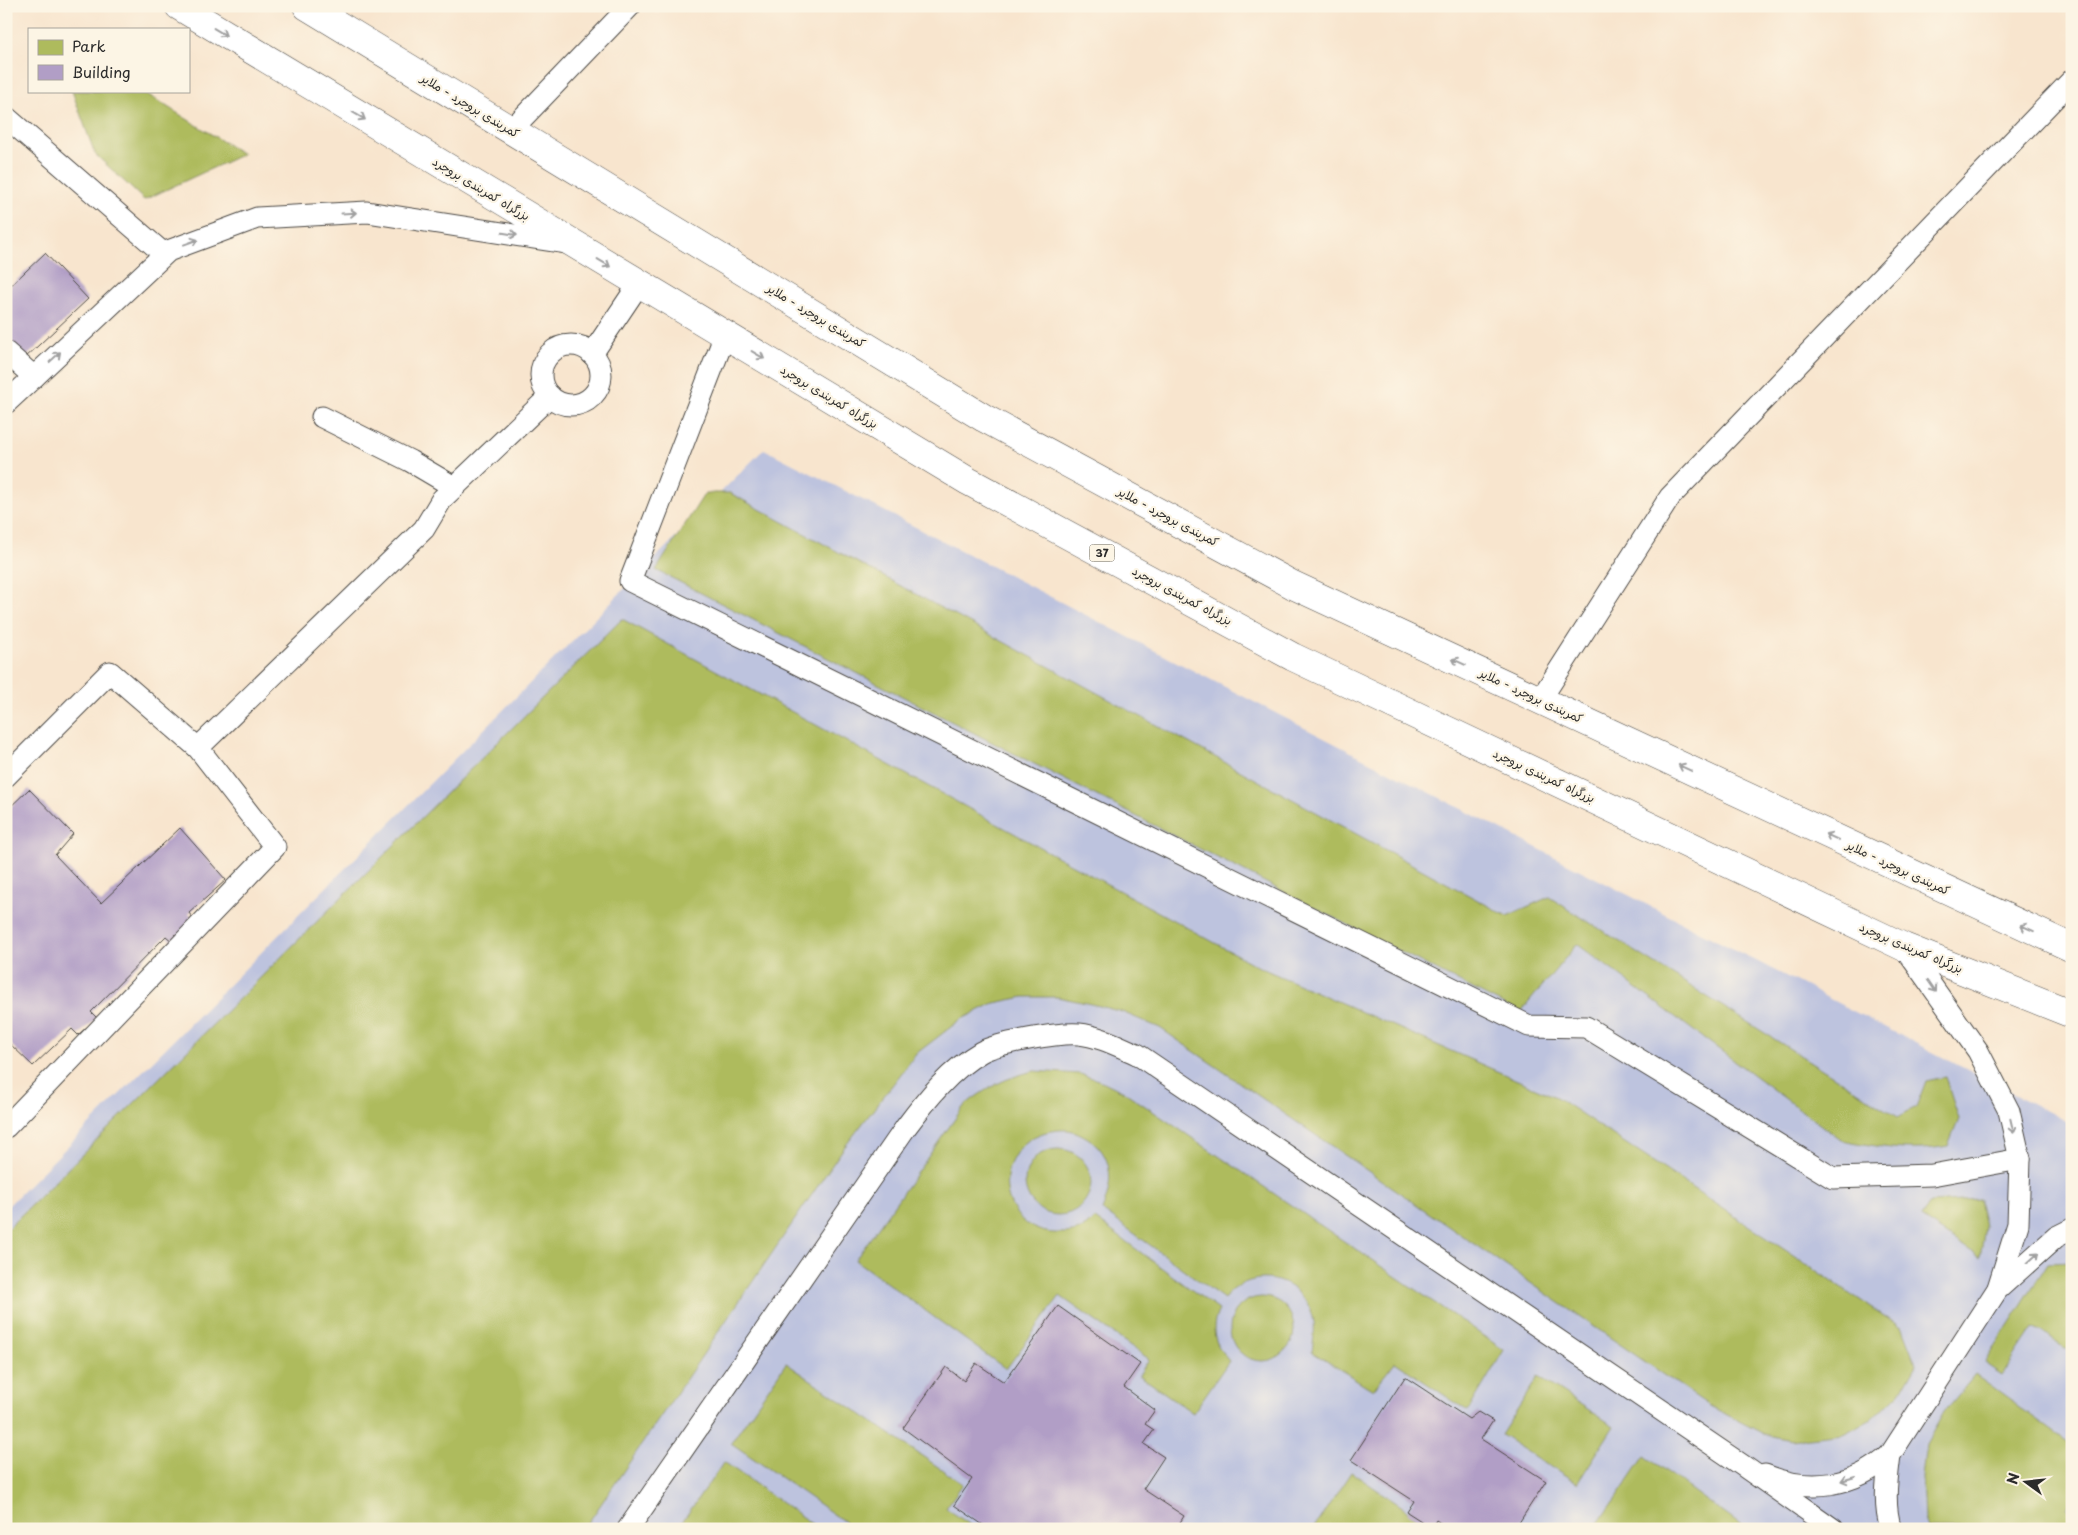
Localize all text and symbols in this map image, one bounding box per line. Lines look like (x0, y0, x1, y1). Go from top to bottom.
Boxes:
one-way arrow (213, 27, 227, 37)
legend (28, 28, 190, 92)
text: Park (72, 34, 106, 57)
text: Building (72, 60, 131, 83)
street label: کمربندی بروجرد - ملایر (417, 68, 523, 142)
one-way arrow (352, 111, 366, 121)
street label: بزرگراه کمربندی بروجرد (429, 152, 534, 224)
one-way arrow (341, 209, 357, 218)
one-way arrow (502, 230, 518, 240)
one-way arrow (183, 237, 198, 246)
one-way arrow (596, 258, 610, 268)
street label: کمربندی بروجرد - ملایر (763, 278, 869, 352)
one-way arrow (49, 351, 61, 363)
one-way arrow (751, 351, 765, 361)
street label: بزرگراه کمربندی بروجرد (777, 360, 882, 432)
street label: کمربندی بروجرد - ملایر (1114, 481, 1222, 550)
road number: 37 (1090, 544, 1114, 562)
street label: بزرگراه کمربندی بروجرد (1129, 561, 1236, 629)
one-way arrow (1452, 657, 1467, 667)
street label: کمربندی بروجرد - ملایر (1476, 663, 1586, 727)
street label: بزرگراه کمربندی بروجرد (1490, 744, 1598, 807)
one-way arrow (1678, 763, 1693, 772)
one-way arrow (1825, 832, 1840, 841)
street label: کمربندی بروجرد - ملایر (1843, 835, 1953, 899)
street label: بزرگراه کمربندی بروجرد (1857, 917, 1966, 977)
one-way arrow (2020, 923, 2035, 932)
one-way arrow (1927, 979, 1937, 993)
one-way arrow (2008, 1118, 2018, 1134)
one-way arrow (2027, 1252, 2040, 1264)
north arrow (2000, 1458, 2050, 1508)
text: N (2001, 1470, 2025, 1487)
one-way arrow (1841, 1475, 1857, 1485)

